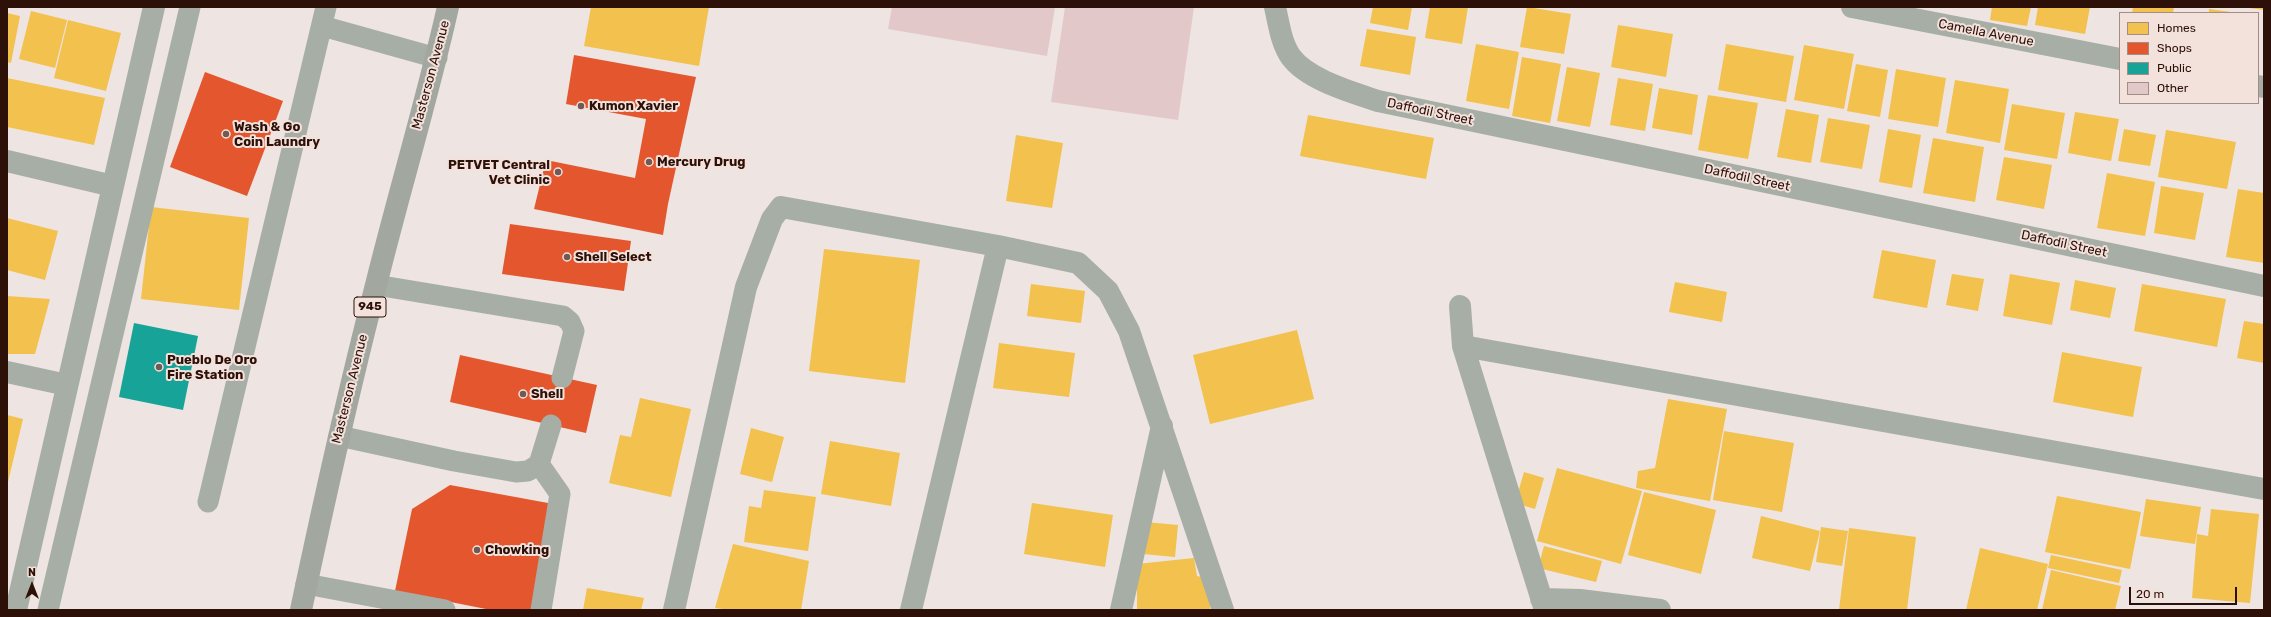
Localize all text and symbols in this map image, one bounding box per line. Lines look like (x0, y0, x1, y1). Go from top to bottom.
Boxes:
legend (2119, 12, 2259, 104)
street label: Camella Avenue (1937, 16, 2035, 50)
street label: Masterson Avenue (409, 19, 453, 131)
text: Homes (2157, 21, 2196, 35)
text: Shops (2157, 41, 2192, 55)
text: Public (2157, 61, 2192, 75)
text: Other (2157, 81, 2188, 95)
street label: Daffodil Street (1386, 95, 1474, 129)
place label: Kumon Xavier (589, 98, 678, 114)
marker: Kumon Xavier (576, 101, 586, 111)
place label: Wash & Go Coin Laundry (234, 119, 320, 150)
marker: Wash & Go Coin Laundry (221, 129, 231, 139)
place label: Mercury Drug (657, 154, 746, 170)
place label: PETVET Central Vet Clinic (448, 157, 550, 188)
marker: Mercury Drug (644, 157, 654, 167)
street label: Daffodil Street (1703, 161, 1791, 195)
marker: PETVET Central Vet Clinic (553, 167, 563, 177)
street label: Daffodil Street (2020, 227, 2108, 261)
place label: Shell Select (575, 249, 652, 265)
marker: Shell Select (562, 252, 572, 262)
road number: 945 (354, 297, 386, 317)
street label: Masterson Avenue (329, 333, 371, 445)
place label: Pueblo De Oro Fire Station (167, 352, 257, 383)
marker: Pueblo De Oro Fire Station (154, 362, 164, 372)
place label: Shell (531, 386, 563, 402)
marker: Shell (518, 389, 528, 399)
place label: Chowking (485, 542, 549, 558)
marker: Chowking (472, 545, 482, 555)
north arrow (12, 565, 52, 605)
text: N (28, 566, 36, 579)
scale bar (2131, 579, 2239, 605)
text: 20 m (2136, 587, 2164, 601)

